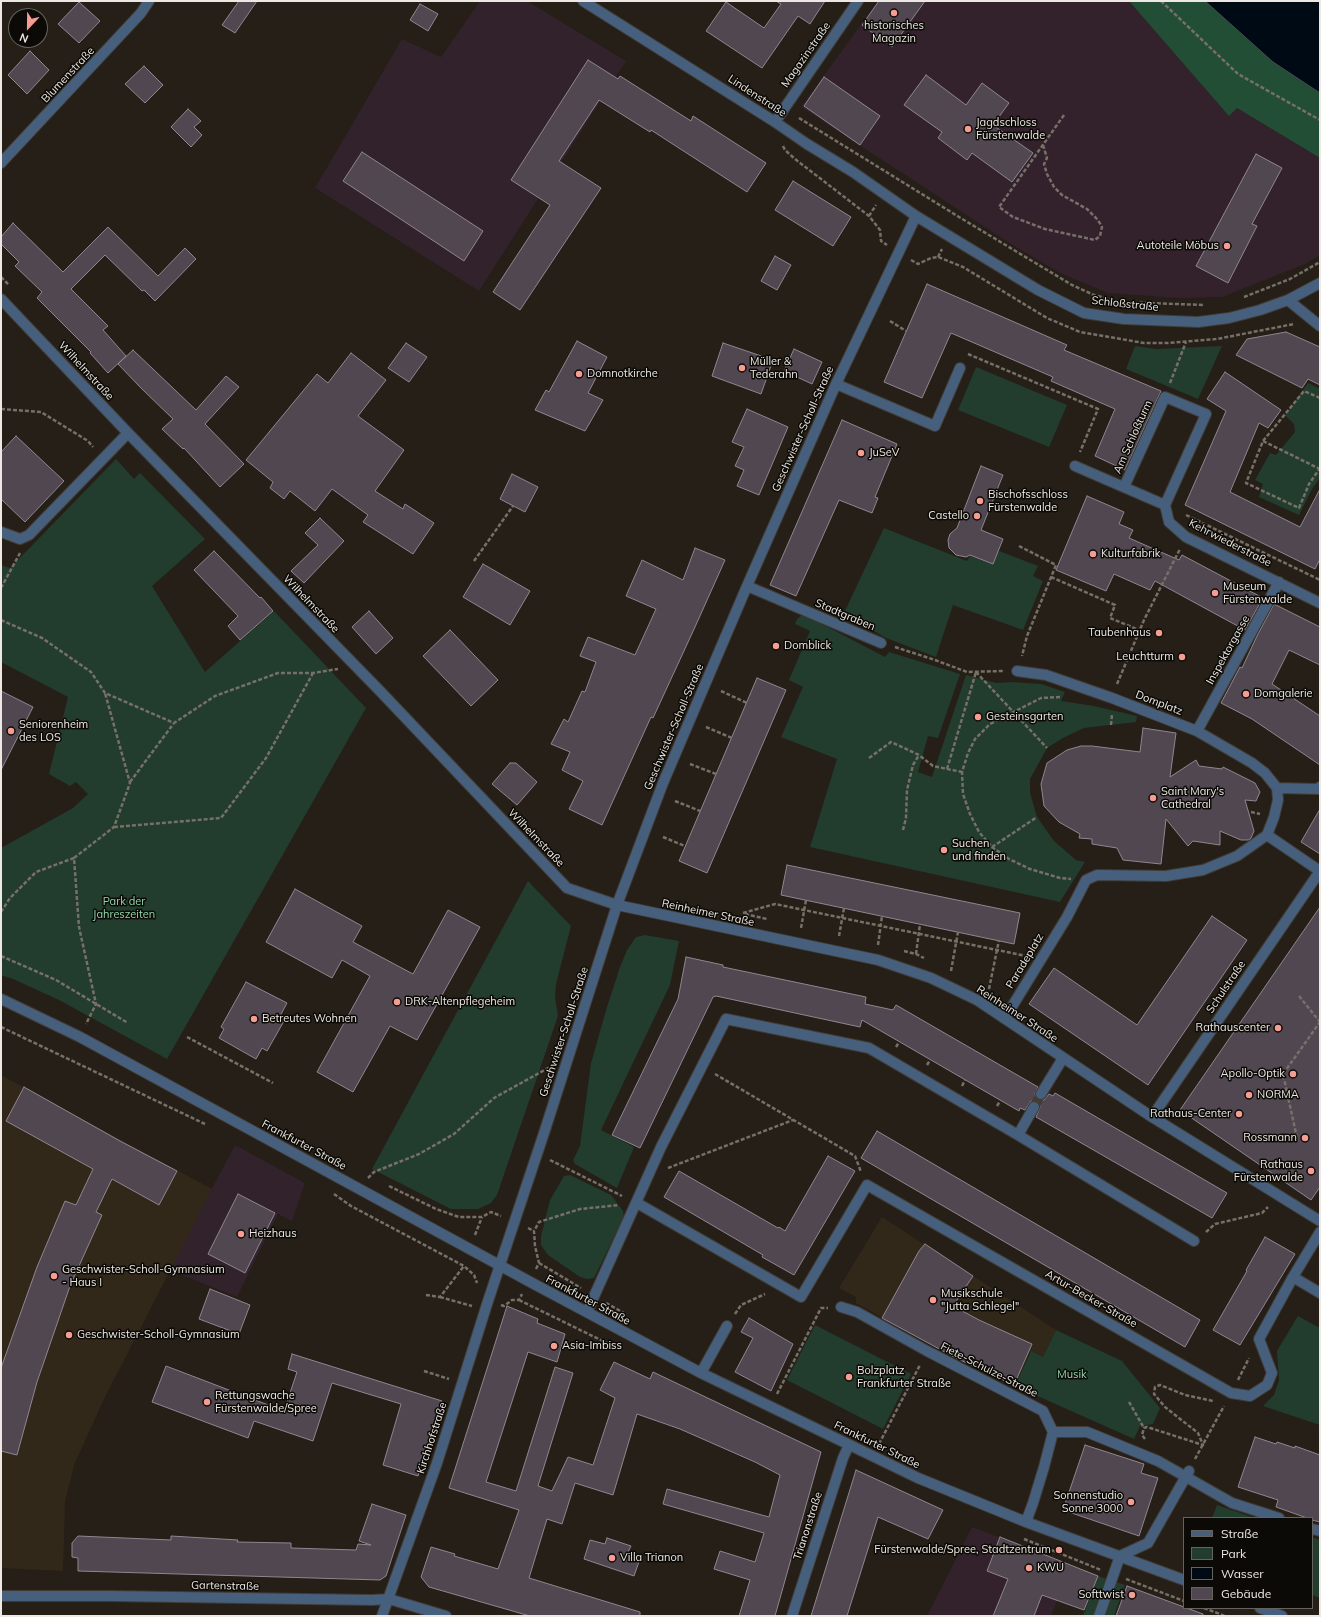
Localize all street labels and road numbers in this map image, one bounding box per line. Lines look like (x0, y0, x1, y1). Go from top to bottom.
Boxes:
street label: Magazinstraße (779, 20, 833, 90)
street label: Blumenstraße (39, 44, 97, 106)
street label: Lindenstraße (725, 72, 789, 120)
street label: Schloßstraße (1091, 294, 1159, 314)
street label: Wilhelmstraße (56, 339, 116, 403)
street label: Geschwister-Scholl-Straße (769, 364, 837, 494)
street label: Am Schloßturm (1111, 398, 1155, 476)
street label: Kehrwiederstraße (1186, 516, 1274, 570)
street label: Wilhelmstraße (280, 572, 342, 636)
street label: Stadtgraben (813, 596, 877, 634)
street label: Inspektorgasse (1204, 613, 1252, 687)
street label: Geschwister-Scholl-Straße (641, 662, 707, 792)
street label: Domplatz (1134, 688, 1184, 718)
street label: Wilhelmstraße (505, 806, 567, 870)
street label: Reinheimer Straße (661, 897, 755, 929)
street label: Paradeplatz (1003, 931, 1047, 991)
street label: Schulstraße (1204, 958, 1248, 1016)
street label: Geschwister-Scholl-Straße (537, 965, 591, 1099)
street label: Reinheimer Straße (974, 983, 1060, 1045)
street label: Frankfurter Straße (259, 1117, 349, 1173)
street label: Artur-Becker-Straße (1043, 1267, 1139, 1331)
street label: Frankfurter Straße (543, 1272, 633, 1328)
street label: Fiete-Schulze-Straße (938, 1340, 1040, 1400)
street label: Kirchhofstraße (414, 1401, 450, 1475)
street label: Frankfurter Straße (832, 1418, 922, 1472)
street label: Trianonstraße (791, 1490, 825, 1562)
street label: Gartenstraße (191, 1579, 259, 1593)

